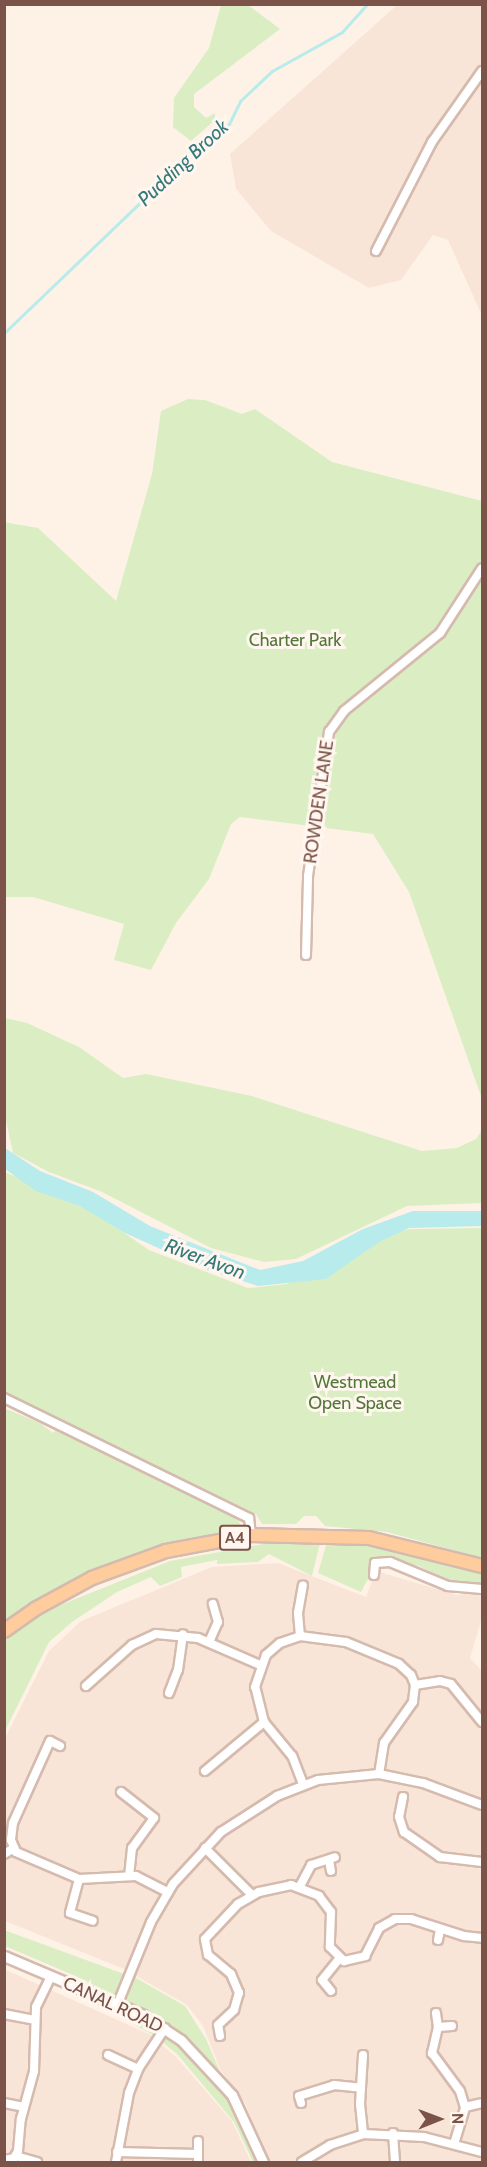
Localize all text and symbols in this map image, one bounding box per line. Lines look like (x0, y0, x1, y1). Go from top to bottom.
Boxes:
water label: Pudding Brook (133, 115, 233, 211)
park label: Charter Park (249, 629, 341, 651)
street label: ROWDEN LANE (300, 739, 338, 865)
water label: River Avon (162, 1233, 248, 1285)
park label: Westmead Open Space (308, 1372, 402, 1414)
road number: A4 (218, 1525, 252, 1551)
street label: CANAL ROAD (60, 1972, 166, 2038)
north arrow (409, 2089, 469, 2149)
text: N (448, 2113, 467, 2124)

